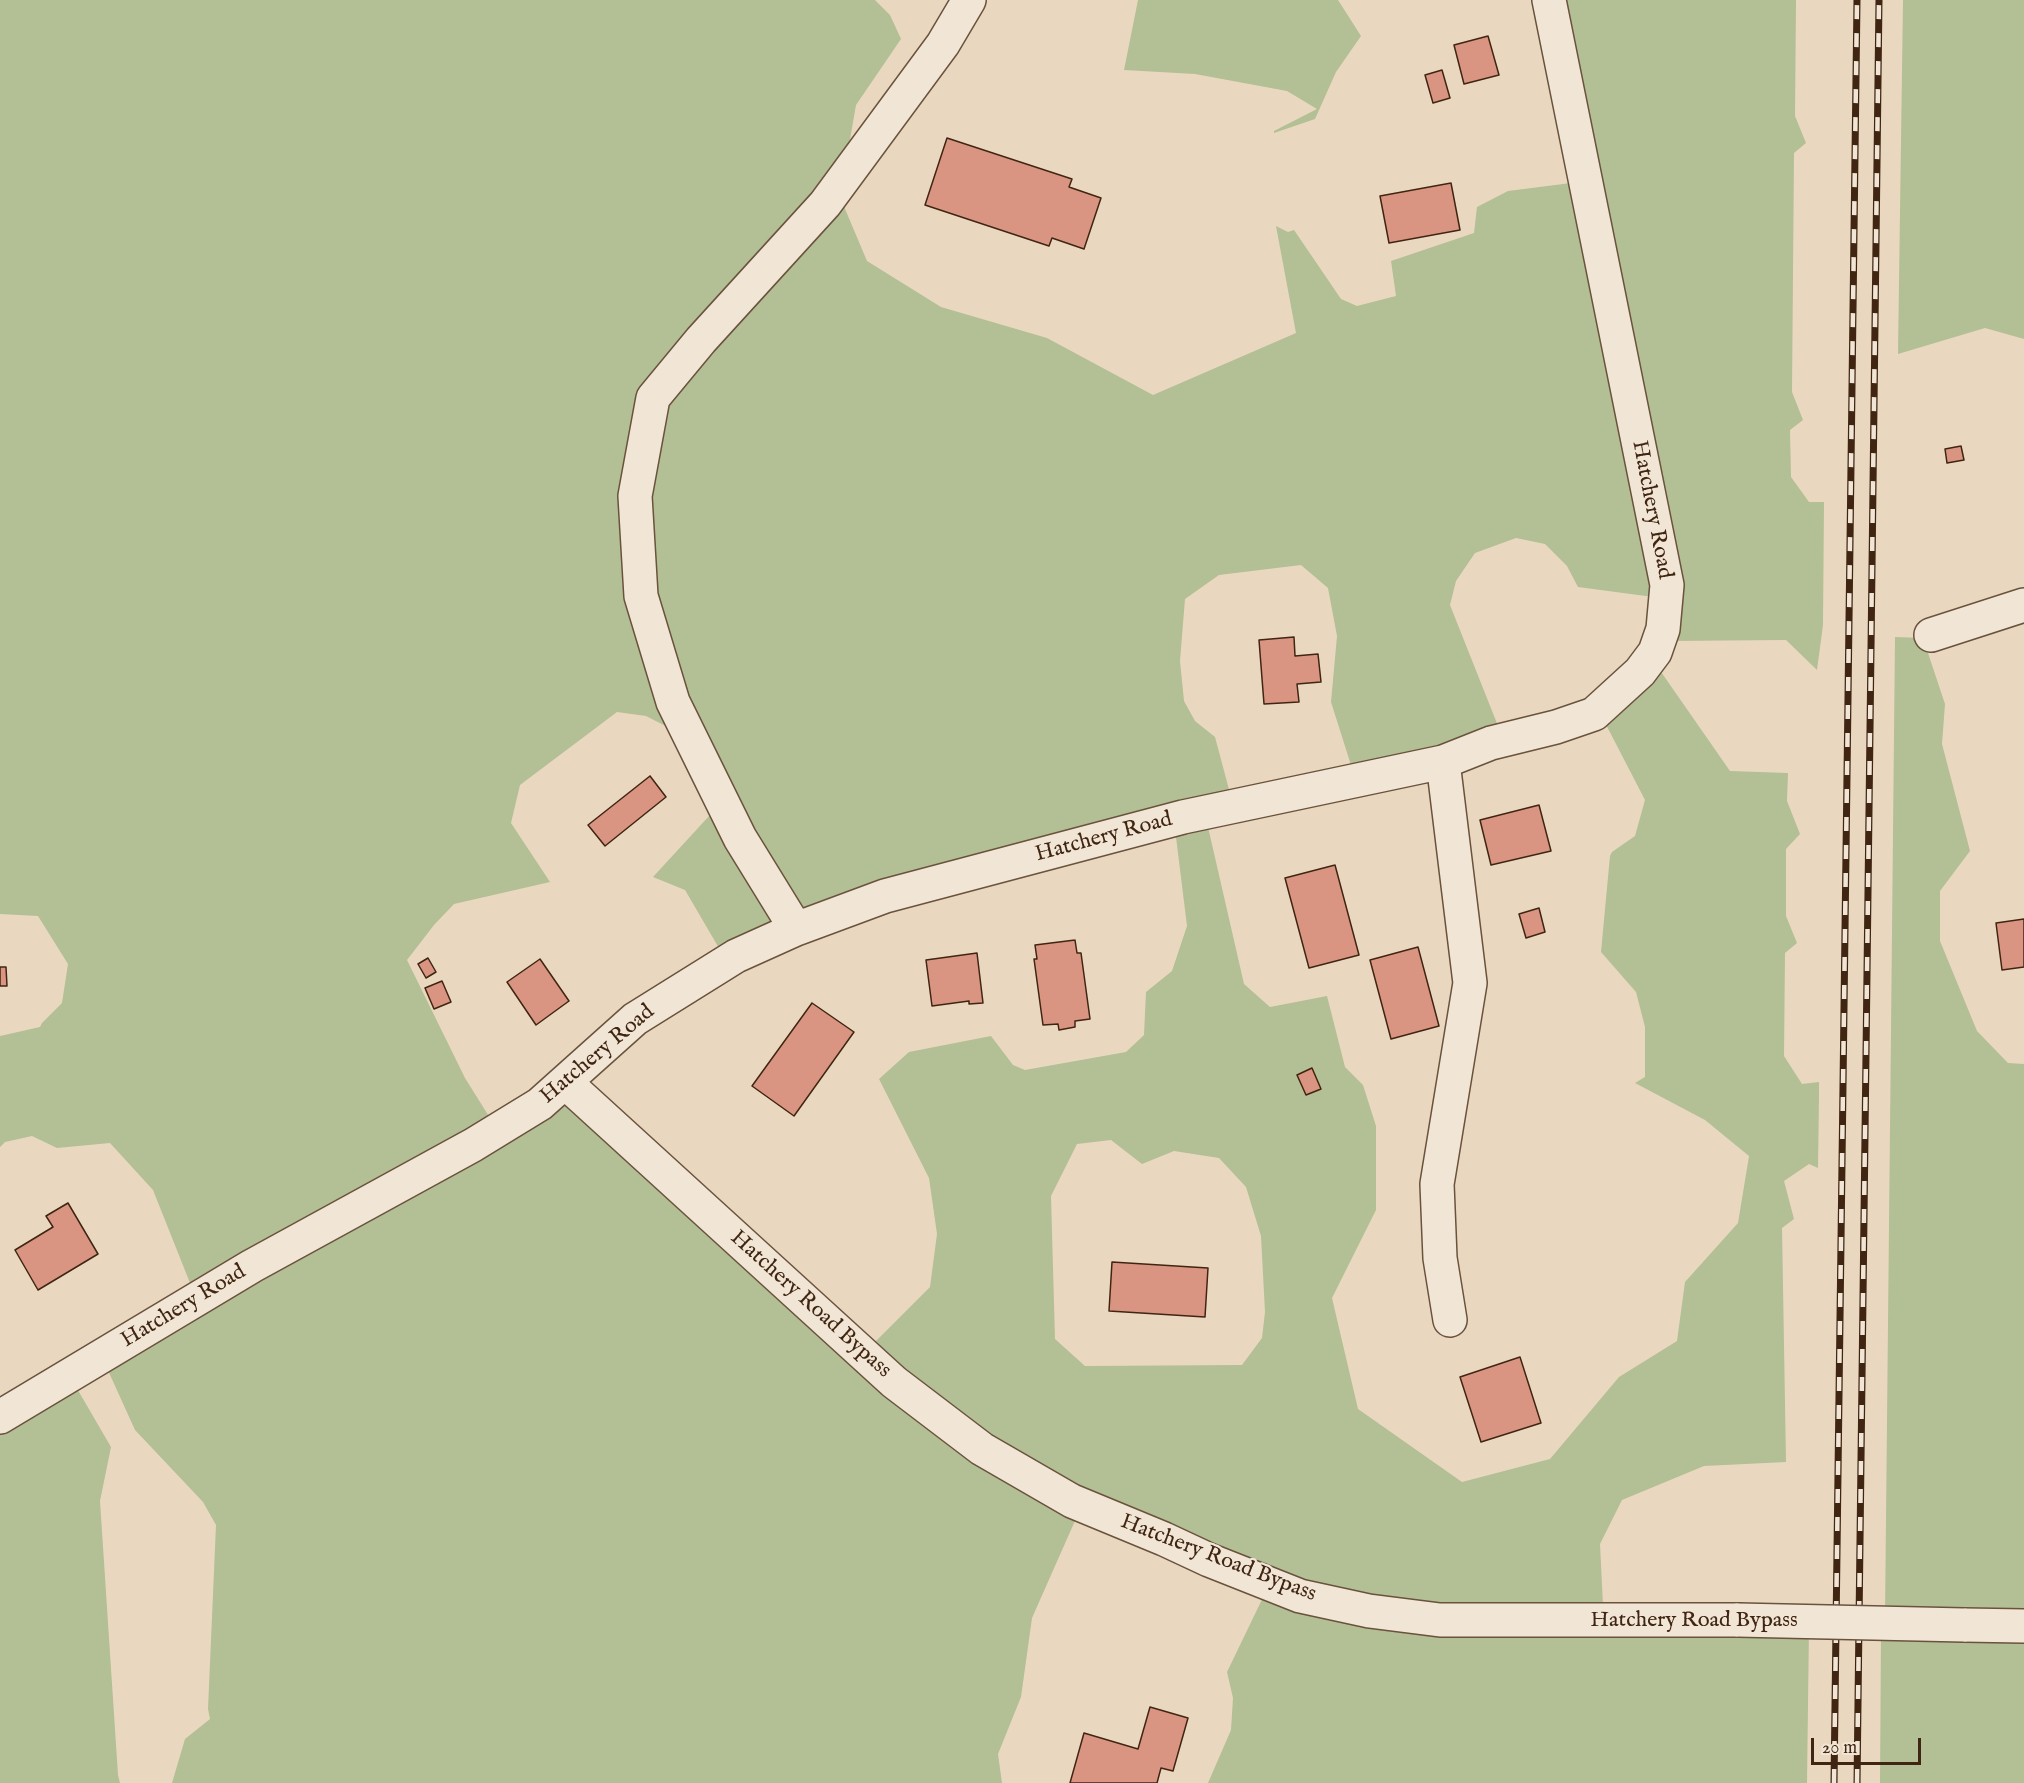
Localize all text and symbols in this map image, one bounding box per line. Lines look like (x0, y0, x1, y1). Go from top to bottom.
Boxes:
street label: Hatchery Road (1625, 438, 1677, 582)
street label: Hatchery Road (1033, 807, 1175, 869)
street label: Hatchery Road (536, 1000, 660, 1110)
street label: Hatchery Road Bypass (724, 1226, 896, 1384)
street label: Hatchery Road (117, 1259, 251, 1355)
street label: Hatchery Road Bypass (1116, 1509, 1320, 1609)
street label: Hatchery Road Bypass (1590, 1608, 1798, 1634)
scale bar (1814, 1726, 1924, 1764)
text: 20 m (1822, 1737, 1857, 1760)

